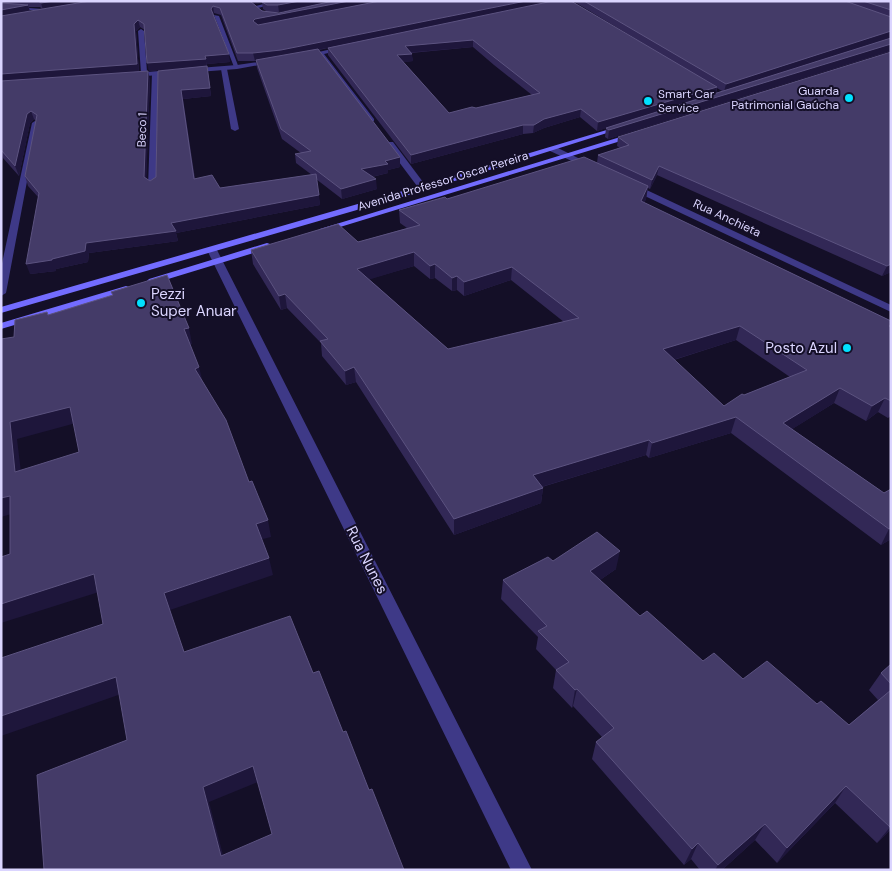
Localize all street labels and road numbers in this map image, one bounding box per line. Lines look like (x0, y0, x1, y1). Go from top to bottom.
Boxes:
street label: Beco 1 (133, 112, 151, 148)
street label: Avenida Professor Oscar Pereira (356, 147, 530, 215)
street label: Rua Anchieta (691, 195, 763, 241)
street label: Rua Nunes (341, 523, 393, 597)

